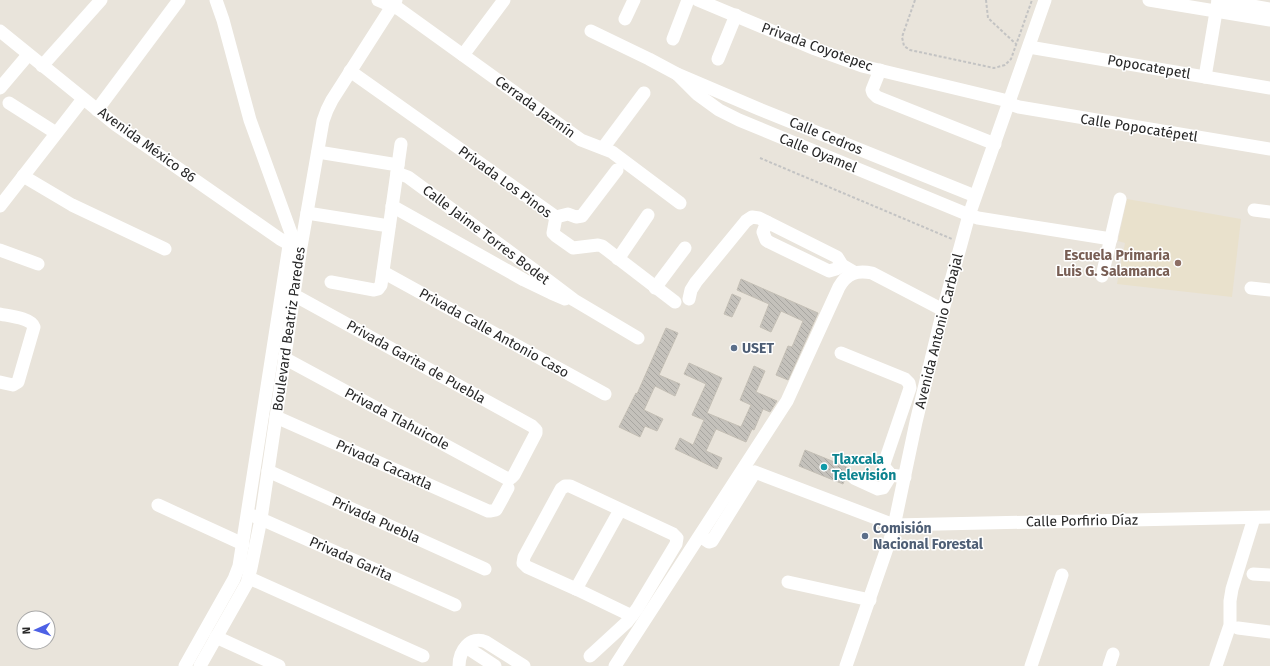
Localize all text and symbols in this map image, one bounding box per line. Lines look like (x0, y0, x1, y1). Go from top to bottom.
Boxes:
street label: Privada Coyotepec (759, 19, 875, 75)
street label: Popocatepetl (1106, 51, 1192, 83)
street label: Cerrada Jazmín (492, 72, 578, 142)
street label: Avenida México 86 (95, 104, 199, 186)
street label: Calle Popocatépetl (1079, 110, 1199, 146)
street label: Calle Cedros (787, 114, 866, 159)
street label: Calle Oyamel (777, 130, 859, 176)
street label: Privada Los Pinos (455, 142, 555, 222)
street label: Calle Jaime Torres Bodet (419, 182, 554, 289)
street label: Boulevard Beatriz Paredes (269, 245, 309, 412)
place label: Escuela Primaria Luis G. Salamanca (1056, 247, 1170, 280)
street label: Avenida Antonio Carbajal (911, 252, 967, 410)
marker: Escuela Primaria Luis G. Salamanca (1173, 258, 1183, 268)
street label: Privada Calle Antonio Caso (416, 285, 572, 381)
street label: Privada Garita de Puebla (343, 317, 489, 407)
place label: USET (742, 340, 774, 357)
marker: USET (729, 343, 739, 353)
street label: Privada Tlahuicole (342, 384, 452, 454)
street label: Privada Cacaxtla (333, 436, 435, 494)
place label: Tlaxcala Televisión (832, 451, 896, 484)
marker: Tlaxcala Televisión (819, 462, 829, 472)
street label: Privada Puebla (329, 493, 423, 547)
street label: Calle Porfirio Díaz (1026, 512, 1138, 530)
place label: Comisión Nacional Forestal (873, 520, 984, 553)
marker: Comisión Nacional Forestal (860, 531, 870, 541)
street label: Privada Garita (307, 533, 395, 585)
north arrow (16, 610, 56, 650)
text: N (20, 627, 33, 634)

